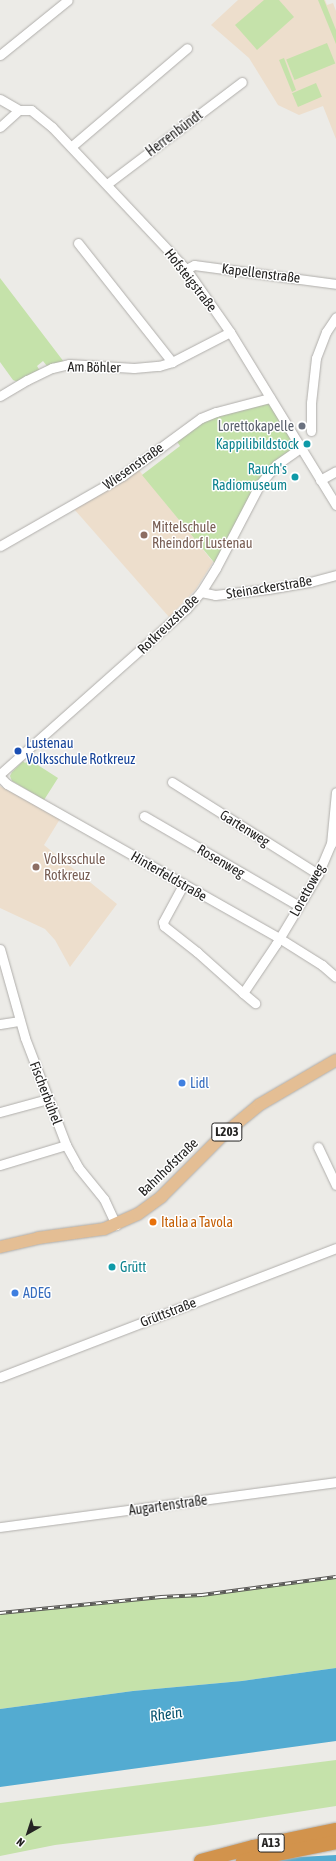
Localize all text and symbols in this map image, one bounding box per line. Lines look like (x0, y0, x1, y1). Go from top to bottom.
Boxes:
street label: Herrenbündt (142, 106, 206, 160)
street label: Hofsteigstraße (161, 245, 221, 315)
street label: Kapellenstraße (221, 260, 301, 286)
street label: Am Böhler (67, 358, 121, 376)
place label: Lorettokapelle (218, 418, 294, 434)
marker: Lorettokapelle (297, 421, 307, 431)
place label: Kappilibildstock (216, 436, 299, 452)
street label: Wiesenstraße (99, 439, 167, 493)
marker: Kappilibildstock (302, 439, 312, 449)
place label: Rauch's Radiomuseum (212, 461, 287, 494)
marker: Rauch's Radiomuseum (290, 472, 300, 482)
place label: Mittelschule Rheindorf Lustenau (152, 519, 253, 552)
marker: Mittelschule Rheindorf Lustenau (139, 530, 149, 540)
street label: Steinackerstraße (225, 572, 313, 602)
street label: Rotkreuzstraße (134, 591, 202, 657)
place label: Lustenau Volksschule Rotkreuz (26, 735, 135, 768)
marker: Lustenau Volksschule Rotkreuz (13, 746, 23, 756)
street label: Gartenweg (217, 806, 273, 850)
street label: Rosenweg (194, 841, 248, 881)
street label: Hinterfeldstraße (128, 847, 210, 905)
place label: Volksschule Rotkreuz (44, 851, 105, 884)
street label: Lorettoweg (286, 861, 328, 919)
marker: Volksschule Rotkreuz (31, 862, 41, 872)
street label: Fischerbühel (26, 1059, 66, 1127)
place label: Lidl (190, 1075, 209, 1091)
marker: Lidl (177, 1078, 187, 1088)
road number: L203 (211, 1121, 243, 1143)
street label: Bahnhofstraße (135, 1134, 201, 1200)
place label: Italia a Tavola (161, 1214, 233, 1230)
marker: Italia a Tavola (148, 1217, 158, 1227)
place label: Grütt (120, 1259, 146, 1275)
marker: Grütt (107, 1262, 117, 1272)
place label: ADEG (23, 1285, 51, 1301)
marker: ADEG (10, 1288, 20, 1298)
street label: Grüttstraße (138, 1294, 198, 1330)
street label: Augartenstraße (128, 1491, 208, 1519)
water label: Rhein (149, 1703, 183, 1725)
north arrow (8, 1813, 48, 1853)
road number: A13 (257, 1832, 285, 1854)
text: N (14, 1836, 27, 1849)

